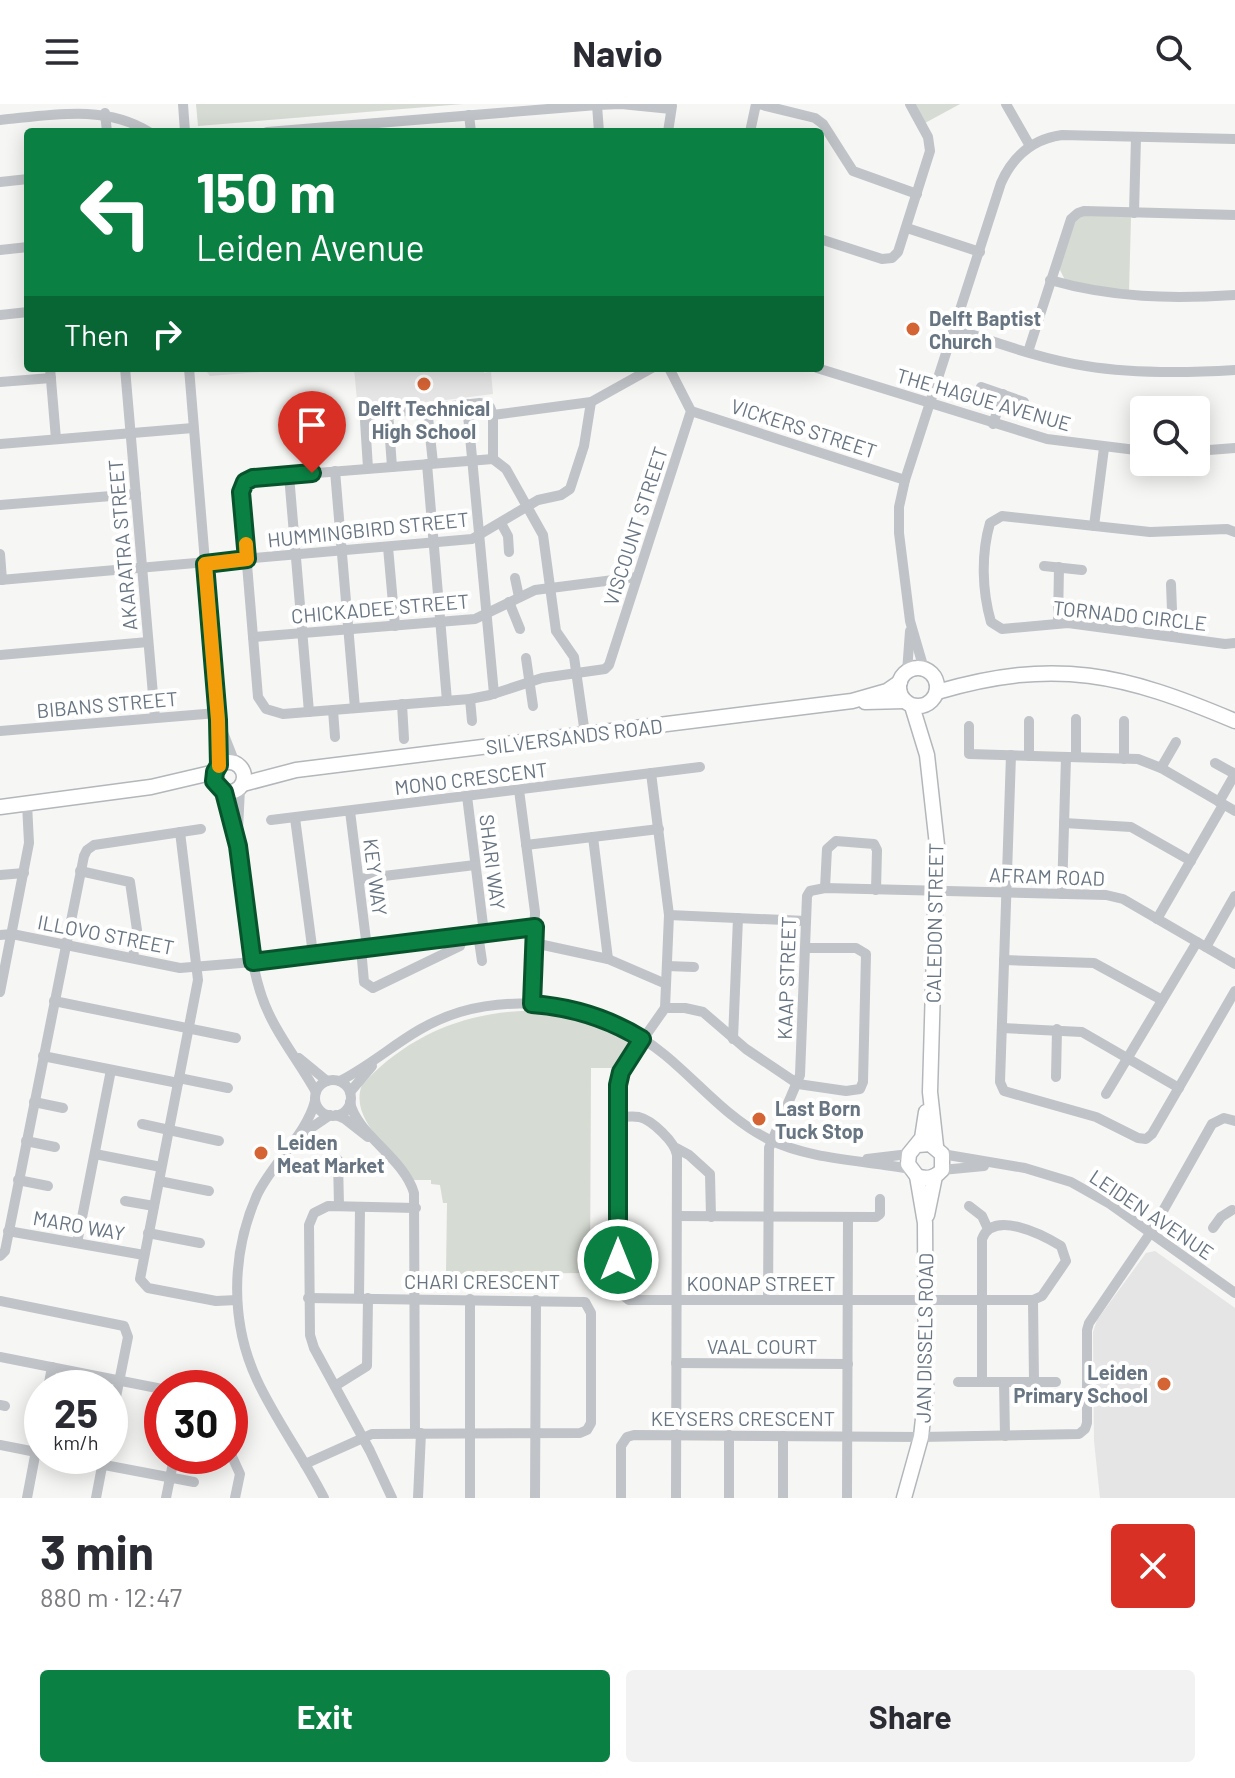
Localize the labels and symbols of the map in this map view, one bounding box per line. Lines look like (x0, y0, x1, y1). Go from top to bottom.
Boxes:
place label: Delft Baptist Church (929, 306, 1041, 353)
marker: Delft Baptist Church (904, 320, 922, 338)
street label: THE HAGUE AVENUE (894, 363, 1074, 435)
marker: Delft Technical High School (415, 375, 433, 393)
pin (278, 391, 346, 473)
street label: VICKERS STREET (728, 393, 880, 463)
place label: Delft Technical High School (358, 396, 490, 443)
street label: VISCOUNT STREET (598, 444, 672, 608)
street label: AKARATRA STREET (103, 458, 141, 632)
street label: HUMMINGBIRD STREET (266, 506, 470, 552)
street label: CHICKADEE STREET (290, 588, 470, 628)
street label: TORNADO CIRCLE (1052, 595, 1208, 635)
street label: BIBANS STREET (35, 686, 179, 722)
street label: SILVERSANDS ROAD (484, 713, 664, 759)
street label: MONO CRESCENT (393, 757, 549, 799)
street label: SHARI WAY (475, 813, 511, 911)
street label: KEY WAY (359, 837, 393, 917)
street label: CALEDON STREET (921, 843, 947, 1003)
street label: AFRAM ROAD (989, 862, 1105, 890)
street label: ILLOVO STREET (36, 909, 176, 959)
street label: KAAP STREET (772, 916, 800, 1040)
place label: Last Born Tuck Stop (775, 1096, 864, 1143)
marker: Last Born Tuck Stop (750, 1110, 768, 1128)
place label: Leiden Meat Market (277, 1130, 385, 1177)
marker: Leiden Meat Market (252, 1144, 270, 1162)
street label: LEIDEN AVENUE (1086, 1164, 1218, 1264)
street label: MARO WAY (31, 1205, 127, 1245)
position arrow (576, 1218, 660, 1302)
street label: JAN DISSELS ROAD (911, 1253, 937, 1423)
street label: CHARI CRESCENT (404, 1269, 560, 1293)
street label: KOONAP STREET (687, 1271, 835, 1295)
street label: VAAL COURT (707, 1334, 817, 1358)
place label: Leiden Primary School (1013, 1360, 1148, 1407)
speed limit sign: 30 (144, 1370, 248, 1474)
marker: Leiden Primary School (1155, 1375, 1173, 1393)
street label: KEYSERS CRESCENT (651, 1406, 835, 1430)

